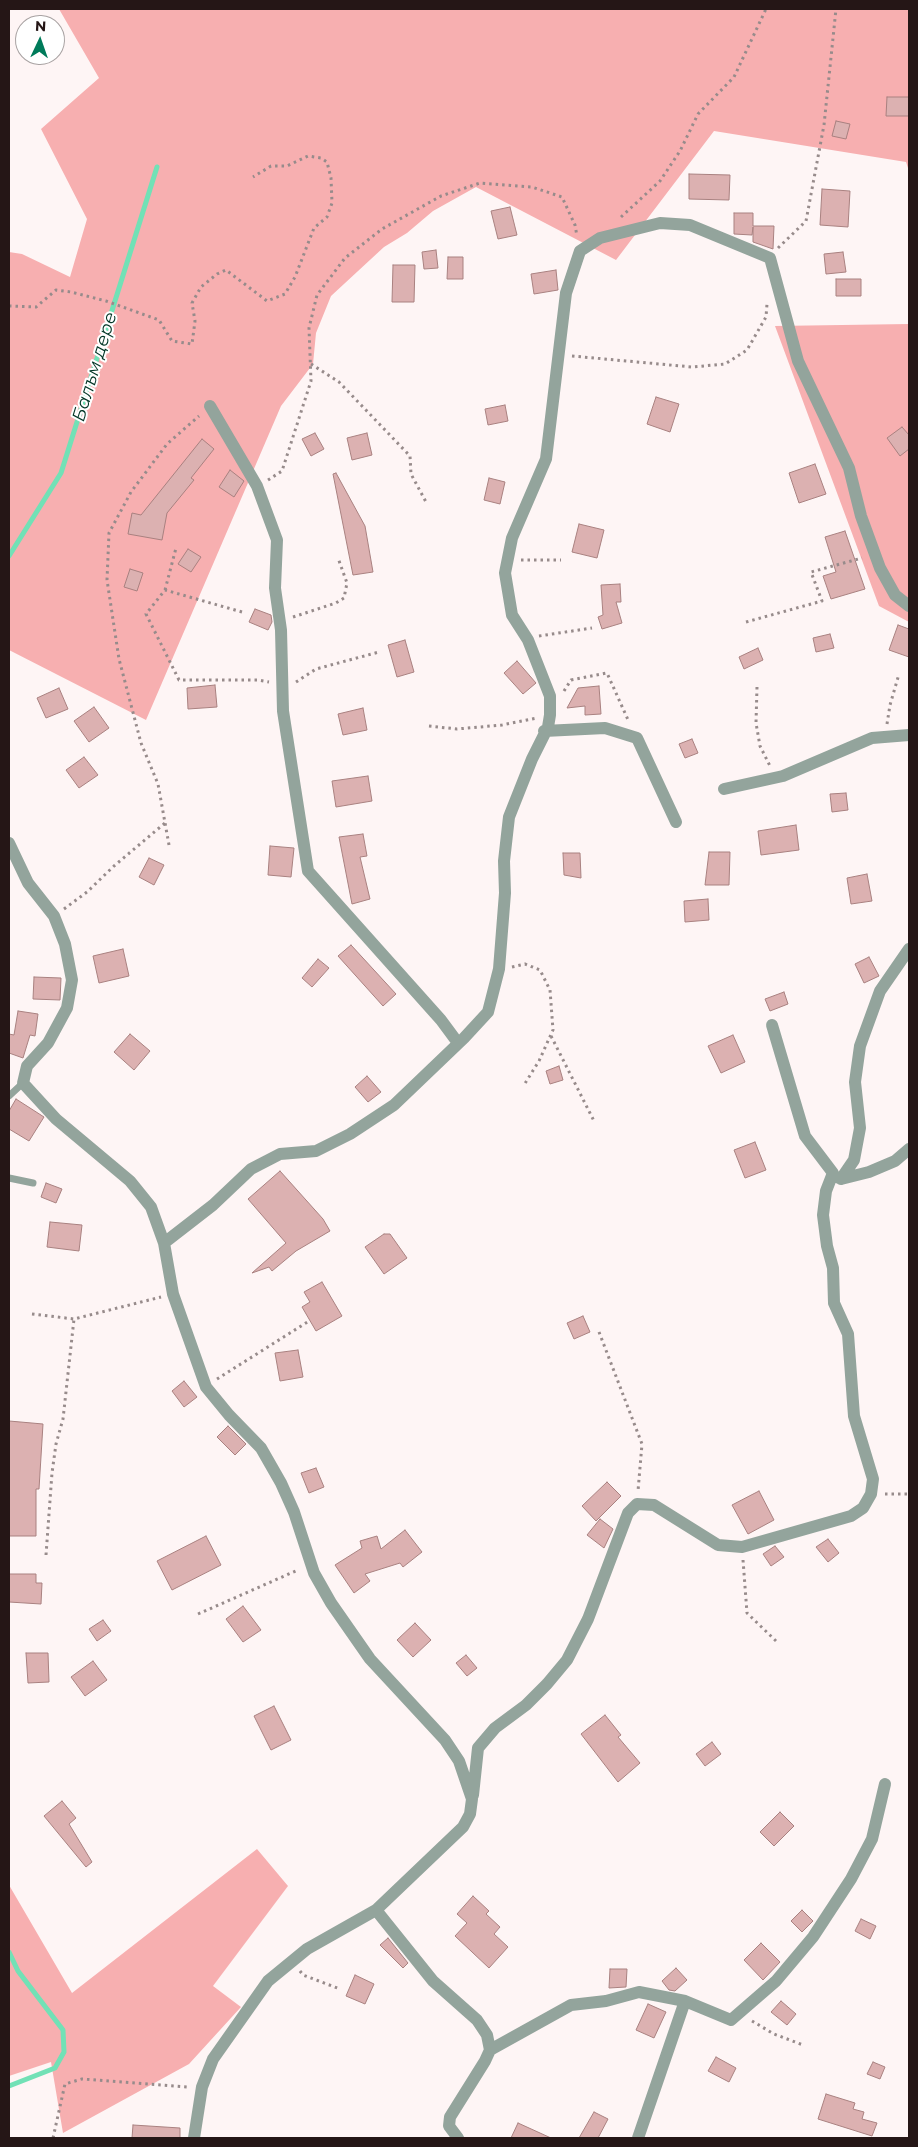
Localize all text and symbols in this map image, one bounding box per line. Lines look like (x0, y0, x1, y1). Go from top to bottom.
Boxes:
north arrow (15, 15, 65, 65)
text: N (35, 17, 47, 35)
water label: Балъм дере (68, 310, 122, 424)

